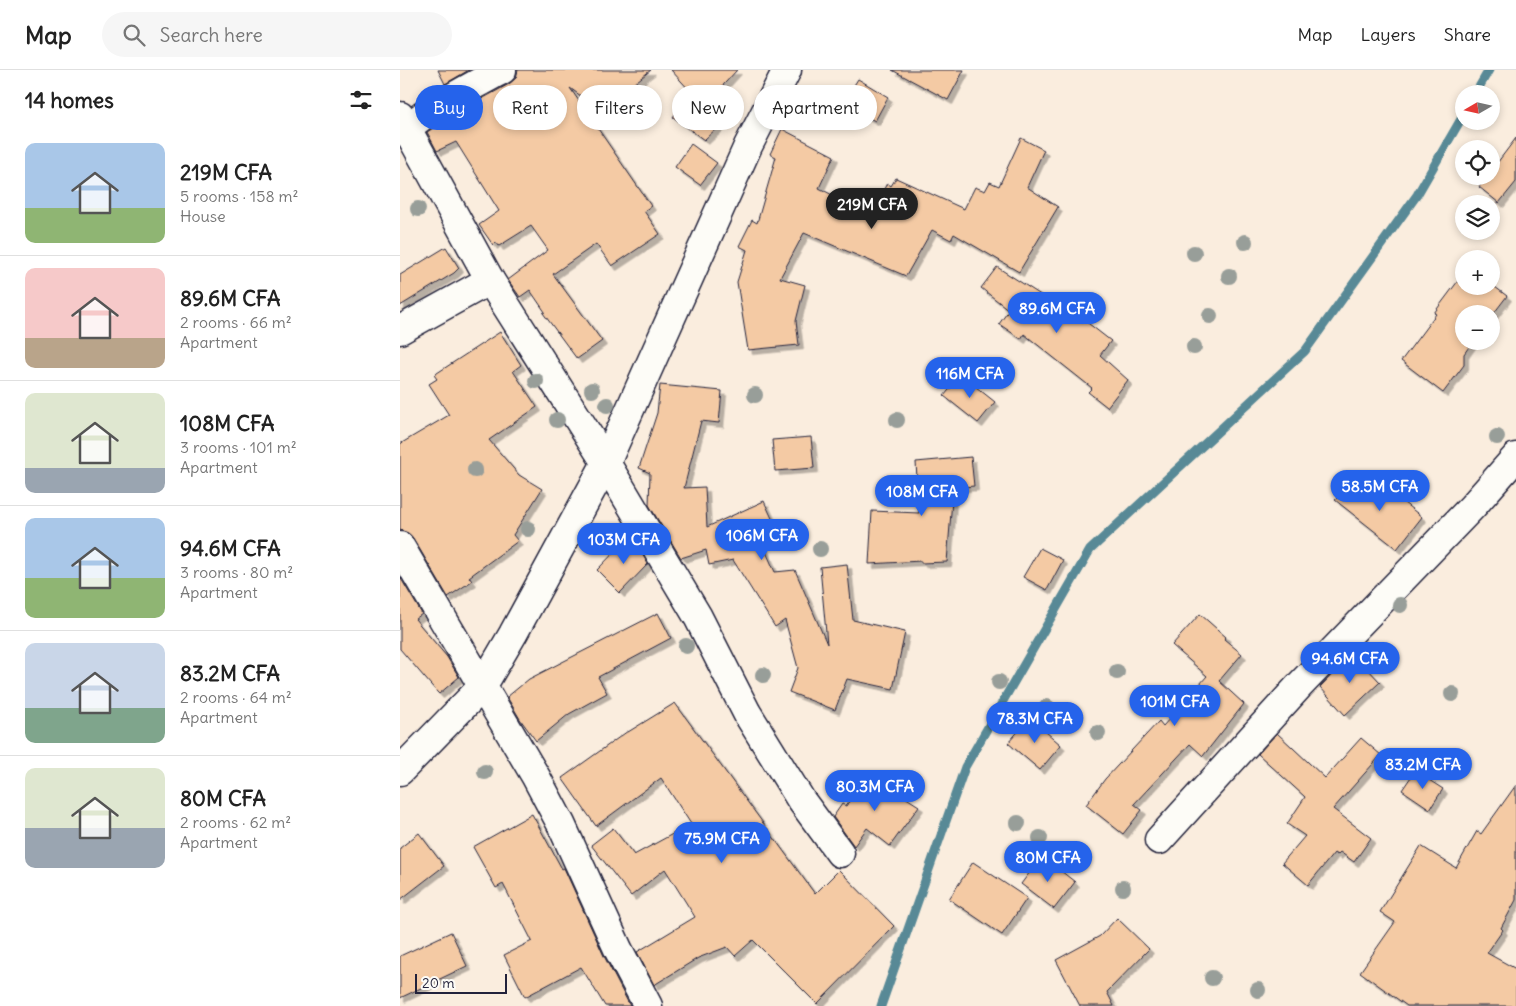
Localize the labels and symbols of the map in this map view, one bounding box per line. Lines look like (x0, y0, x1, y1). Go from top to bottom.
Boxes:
north arrow (1455, 85, 1500, 130)
pin: 219M CFA (820, 188, 924, 230)
pin: 89.6M CFA (1000, 292, 1114, 334)
pin: 116M CFA (918, 356, 1022, 399)
pin: 58.5M CFA (1323, 470, 1437, 512)
pin: 108M CFA (870, 474, 974, 517)
pin: 106M CFA (710, 518, 814, 561)
pin: 103M CFA (572, 522, 676, 565)
pin: 94.6M CFA (1293, 642, 1407, 684)
pin: 101M CFA (1123, 684, 1227, 727)
pin: 78.3M CFA (978, 702, 1092, 744)
pin: 83.2M CFA (1366, 748, 1480, 790)
pin: 80.3M CFA (818, 770, 932, 812)
pin: 75.9M CFA (665, 822, 779, 864)
pin: 80M CFA (1002, 840, 1094, 883)
scale bar (415, 971, 508, 994)

